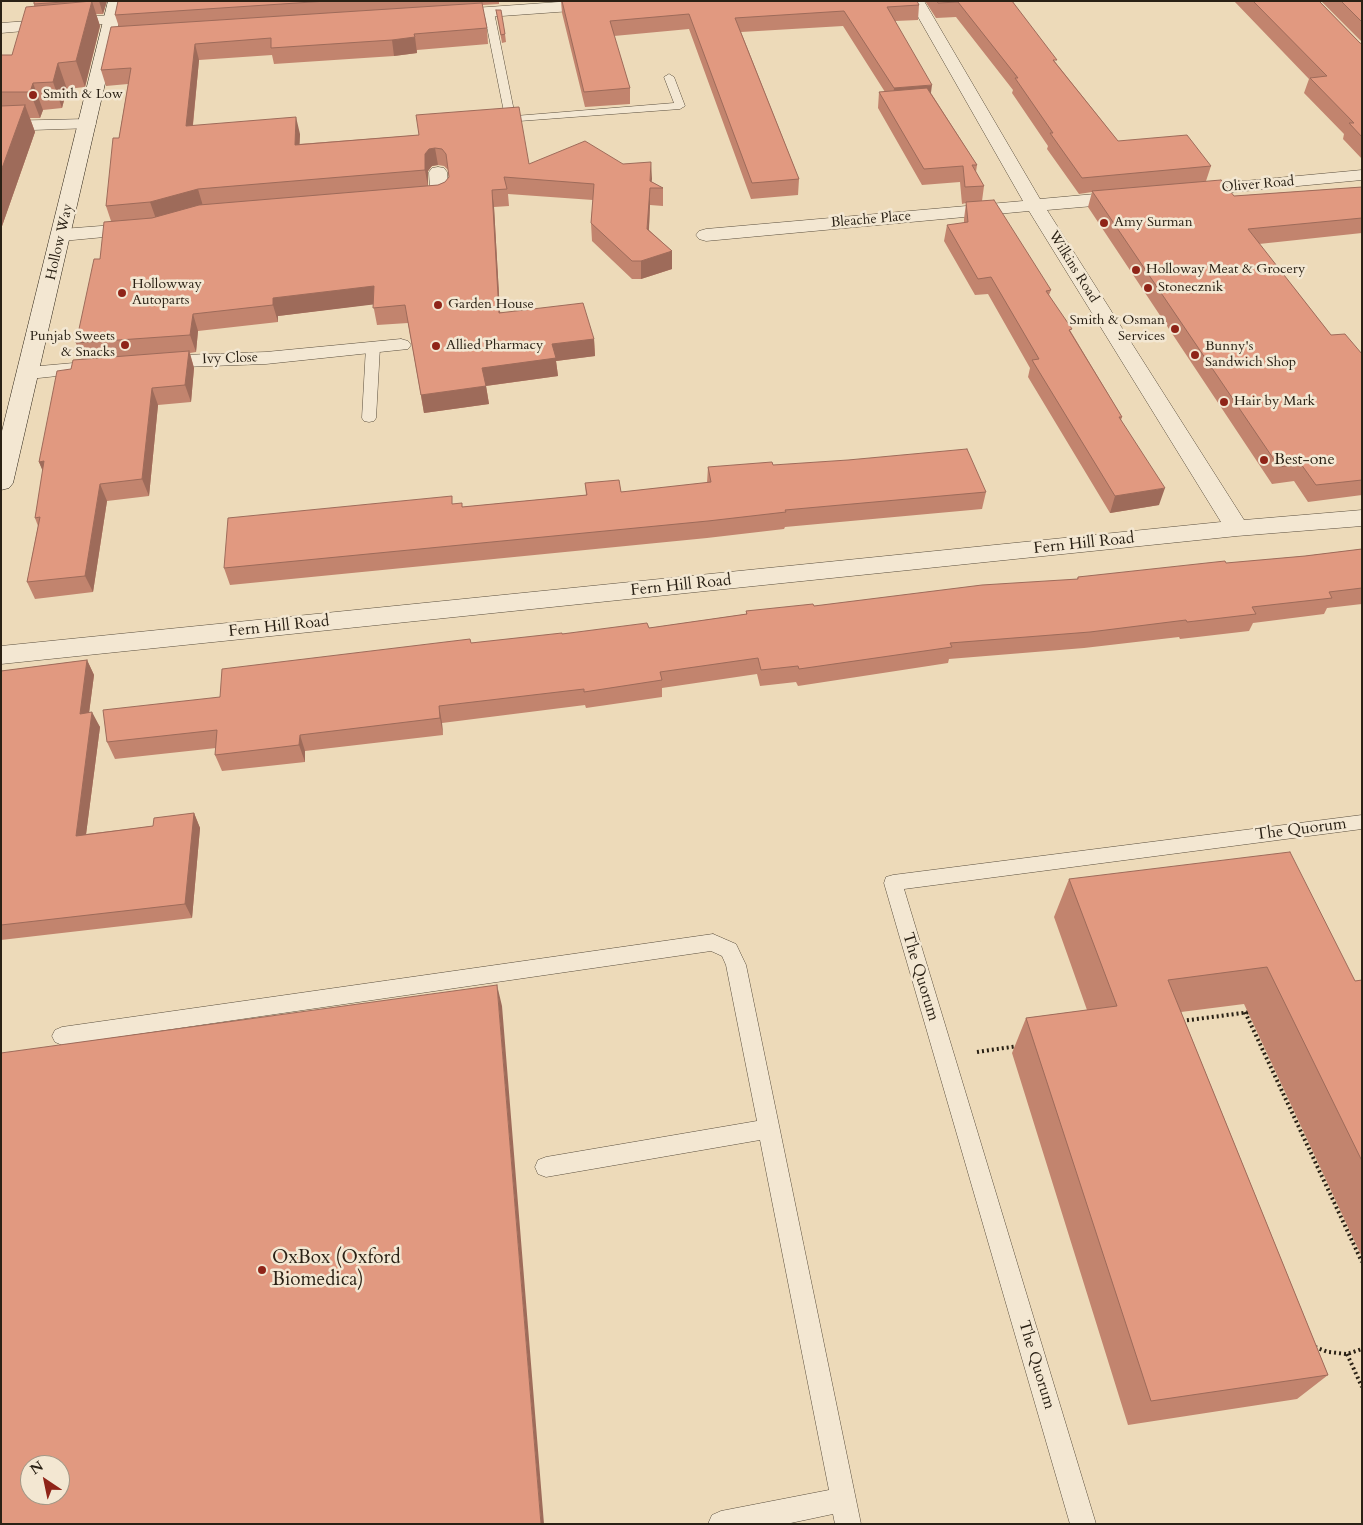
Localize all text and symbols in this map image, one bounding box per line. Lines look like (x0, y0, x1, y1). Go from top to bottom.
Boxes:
place label: Smith & Low (43, 87, 123, 103)
marker: Smith & Low (27, 89, 39, 101)
street label: Oliver Road (1221, 173, 1295, 197)
street label: Hollow Way (43, 202, 77, 282)
street label: Bleache Place (830, 208, 912, 232)
place label: Amy Surman (1114, 215, 1193, 231)
marker: Amy Surman (1098, 217, 1110, 229)
street label: Wilkins Road (1044, 228, 1102, 306)
place label: Holloway Meat & Grocery (1146, 262, 1305, 278)
marker: Holloway Meat & Grocery (1130, 264, 1142, 276)
place label: Hollowway Autoparts (132, 277, 202, 310)
place label: Stonecznik (1158, 280, 1223, 296)
marker: Stonecznik (1142, 282, 1154, 294)
marker: Hollowway Autoparts (116, 287, 128, 299)
place label: Garden House (448, 297, 534, 313)
marker: Garden House (432, 299, 444, 311)
place label: Smith & Osman Services (1070, 313, 1165, 346)
marker: Smith & Osman Services (1169, 323, 1181, 335)
place label: Punjab Sweets & Snacks (30, 329, 115, 362)
place label: Allied Pharmacy (446, 338, 543, 354)
marker: Punjab Sweets & Snacks (119, 339, 131, 351)
place label: Bunny's Sandwich Shop (1205, 339, 1296, 372)
marker: Allied Pharmacy (430, 340, 442, 352)
marker: Bunny's Sandwich Shop (1189, 349, 1201, 361)
street label: Ivy Close (202, 350, 258, 368)
place label: Hair by Mark (1234, 394, 1315, 410)
marker: Hair by Mark (1218, 396, 1230, 408)
place label: Best-one (1274, 450, 1335, 470)
marker: Best-one (1258, 454, 1270, 466)
street label: Fern Hill Road (1033, 529, 1135, 559)
street label: Fern Hill Road (630, 571, 732, 601)
street label: Fern Hill Road (228, 612, 330, 642)
street label: The Quorum (1254, 815, 1348, 845)
street label: The Quorum (897, 930, 943, 1024)
place label: OxBox (Oxford Biomedica) (272, 1248, 401, 1292)
marker: OxBox (Oxford Biomedica) (256, 1264, 268, 1276)
street label: The Quorum (1013, 1318, 1059, 1412)
north arrow (20, 1455, 70, 1505)
text: N (27, 1457, 47, 1479)

